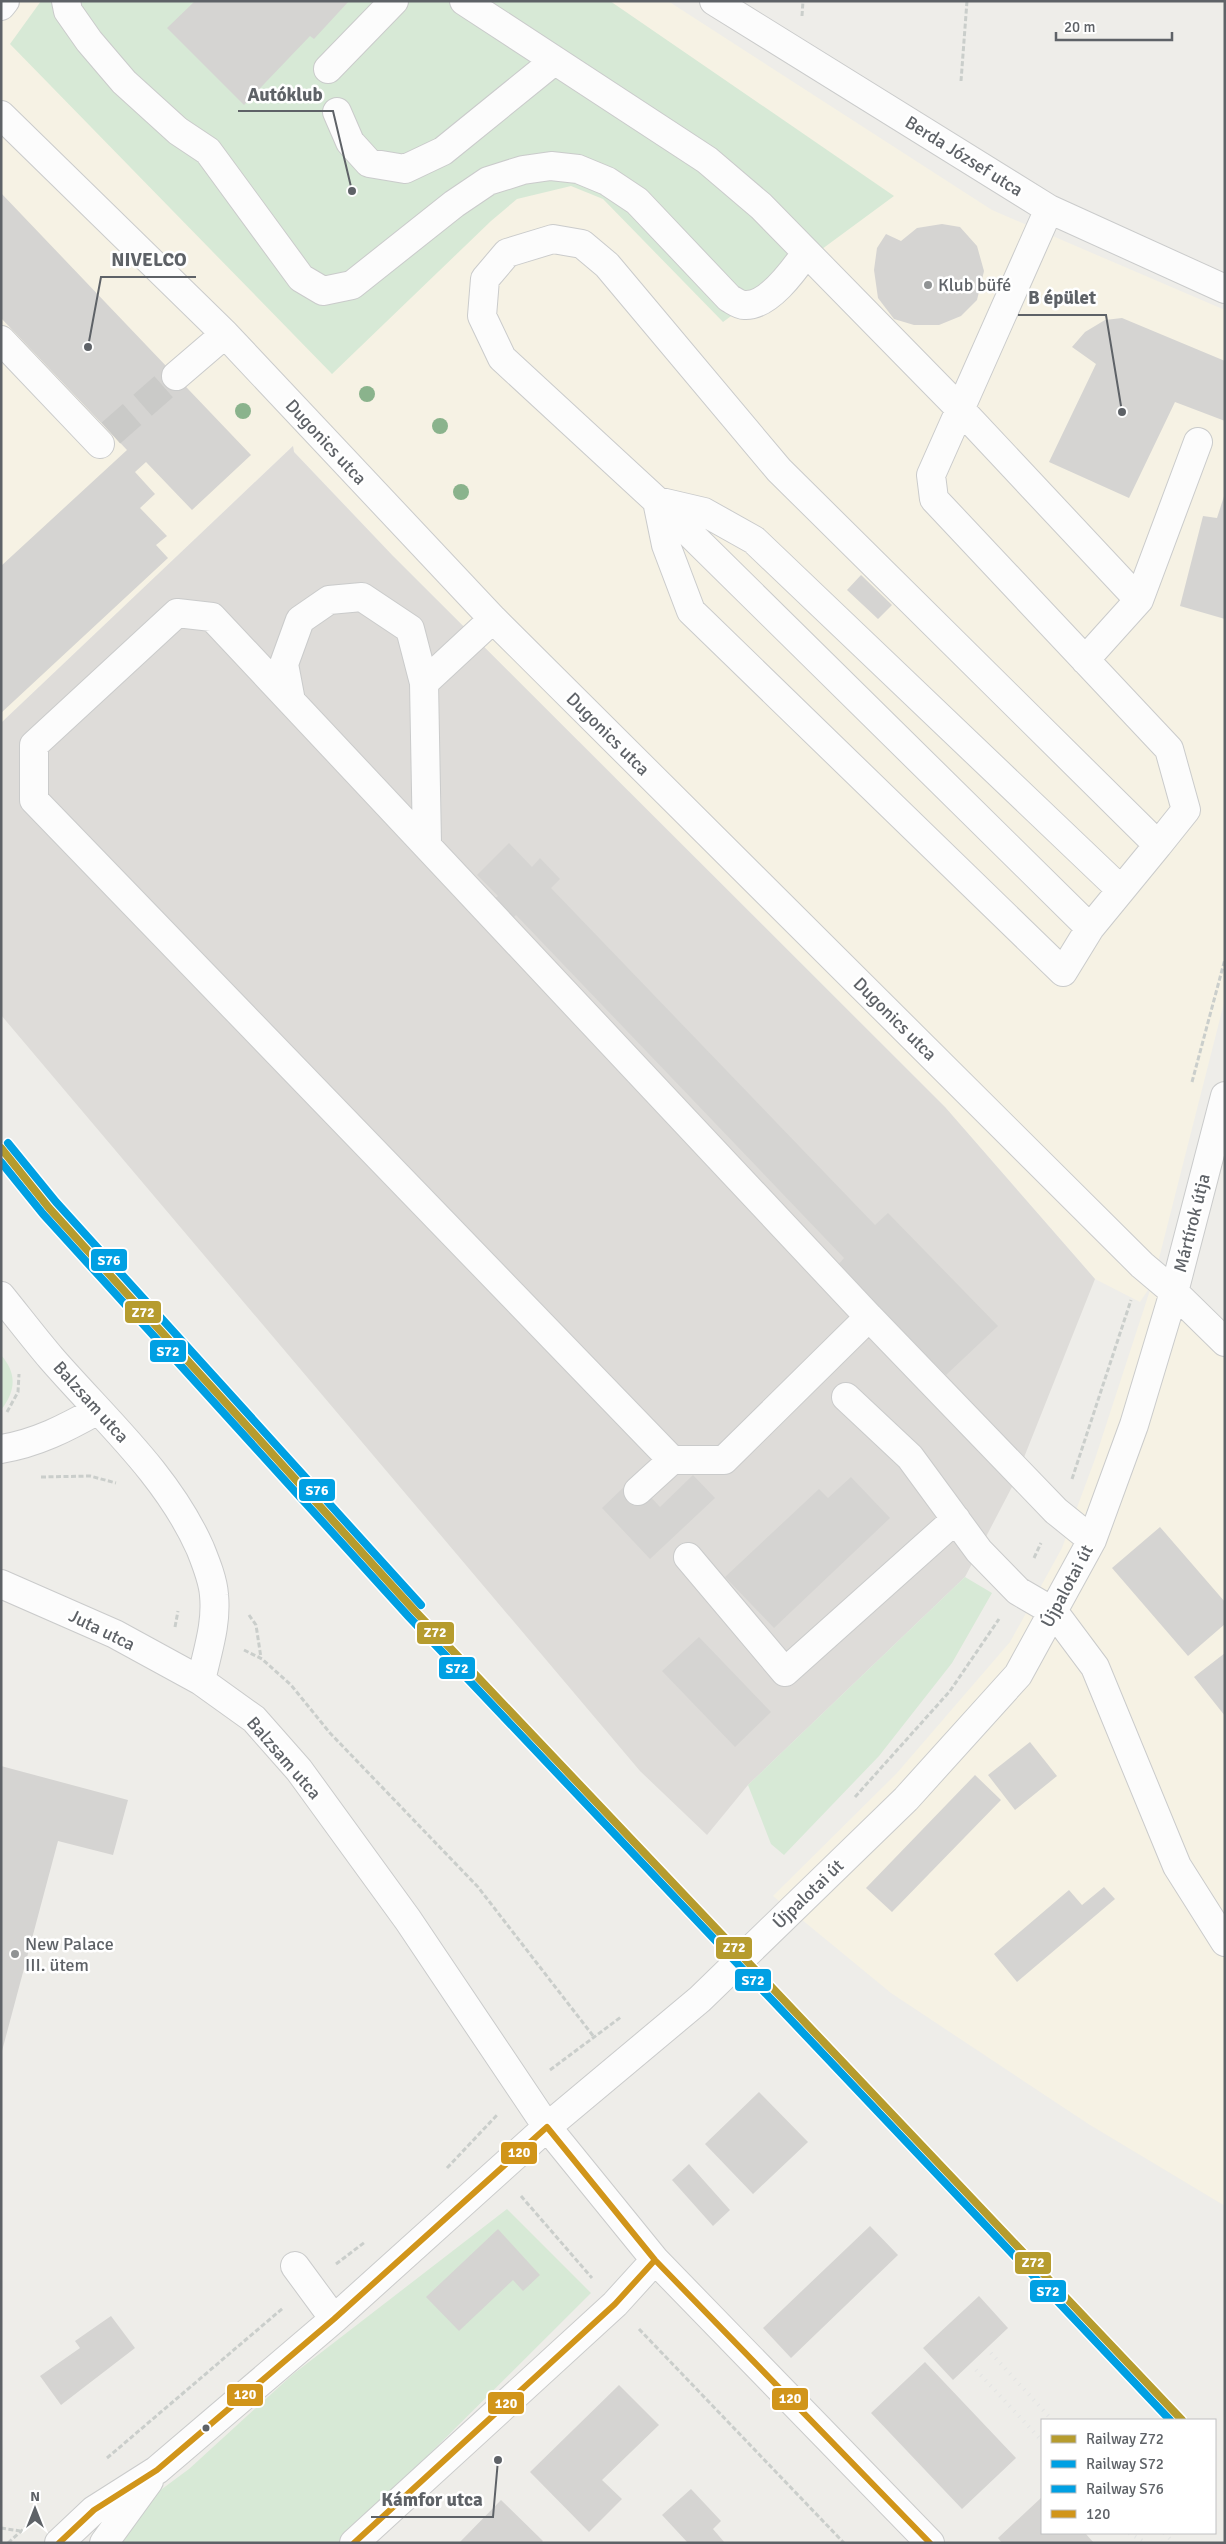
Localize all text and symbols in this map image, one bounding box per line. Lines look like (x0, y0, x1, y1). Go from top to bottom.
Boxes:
scale bar (1056, 10, 1172, 42)
text: 20 m (1064, 18, 1095, 36)
callout: Autóklub (238, 77, 333, 111)
text: Autóklub (247, 83, 323, 107)
street label: Berda József utca (901, 111, 1027, 201)
callout: NIVELCO (101, 243, 196, 277)
text: NIVELCO (111, 248, 187, 272)
place label: Klub büfé (938, 274, 1011, 296)
marker: Klub büfé (922, 279, 934, 291)
callout: B épület (1018, 281, 1106, 315)
text: B épület (1028, 286, 1096, 310)
street label: Dugonics utca (281, 395, 371, 489)
street label: Dugonics utca (562, 688, 654, 780)
street label: Dugonics utca (849, 973, 941, 1065)
street label: Mártírok útja (1169, 1171, 1215, 1275)
line badge: S76 (90, 1248, 128, 1272)
text: S76 (98, 1252, 121, 1269)
line badge: Z72 (124, 1300, 162, 1324)
text: Z72 (131, 1304, 155, 1321)
line badge: S72 (149, 1339, 187, 1363)
text: S72 (157, 1343, 179, 1360)
street label: Balzsam utca (49, 1357, 133, 1447)
line badge: S76 (298, 1478, 336, 1502)
text: S76 (306, 1482, 329, 1499)
street label: Újpalotai út (1036, 1541, 1098, 1631)
street label: Juta utca (65, 1605, 139, 1655)
line badge: Z72 (416, 1621, 455, 1645)
text: Z72 (423, 1624, 447, 1641)
line badge: S72 (438, 1656, 476, 1680)
text: S72 (446, 1660, 468, 1677)
street label: Balzsam utca (242, 1712, 326, 1804)
street label: Újpalotai út (768, 1855, 848, 1933)
place label: New Palace III. ütem (25, 1933, 114, 1976)
line badge: Z72 (715, 1936, 753, 1960)
text: Z72 (722, 1939, 746, 1956)
marker: New Palace III. ütem (9, 1948, 21, 1960)
line badge: S72 (734, 1968, 772, 1992)
text: S72 (742, 1972, 764, 1989)
line badge: 120 (500, 2141, 538, 2165)
text: 120 (508, 2144, 531, 2161)
line badge: Z72 (1014, 2251, 1052, 2275)
text: Z72 (1021, 2254, 1045, 2271)
line badge: S72 (1029, 2279, 1067, 2303)
text: S72 (1037, 2283, 1059, 2300)
line badge: 120 (226, 2383, 264, 2407)
text: 120 (234, 2386, 257, 2403)
line badge: 120 (771, 2387, 809, 2411)
text: 120 (779, 2390, 802, 2407)
line badge: 120 (487, 2391, 525, 2415)
text: 120 (495, 2395, 518, 2412)
legend (1041, 2419, 1216, 2534)
unlabelled marker (201, 2423, 211, 2433)
text: Railway Z72 (1086, 2430, 1164, 2448)
text: Railway S72 (1086, 2455, 1164, 2473)
text: Railway S76 (1086, 2480, 1164, 2498)
callout: Kámfor utca (371, 2483, 493, 2517)
north arrow (10, 2484, 60, 2534)
text: N (30, 2488, 40, 2505)
text: Kámfor utca (381, 2488, 483, 2512)
text: 120 (1086, 2505, 1110, 2523)

